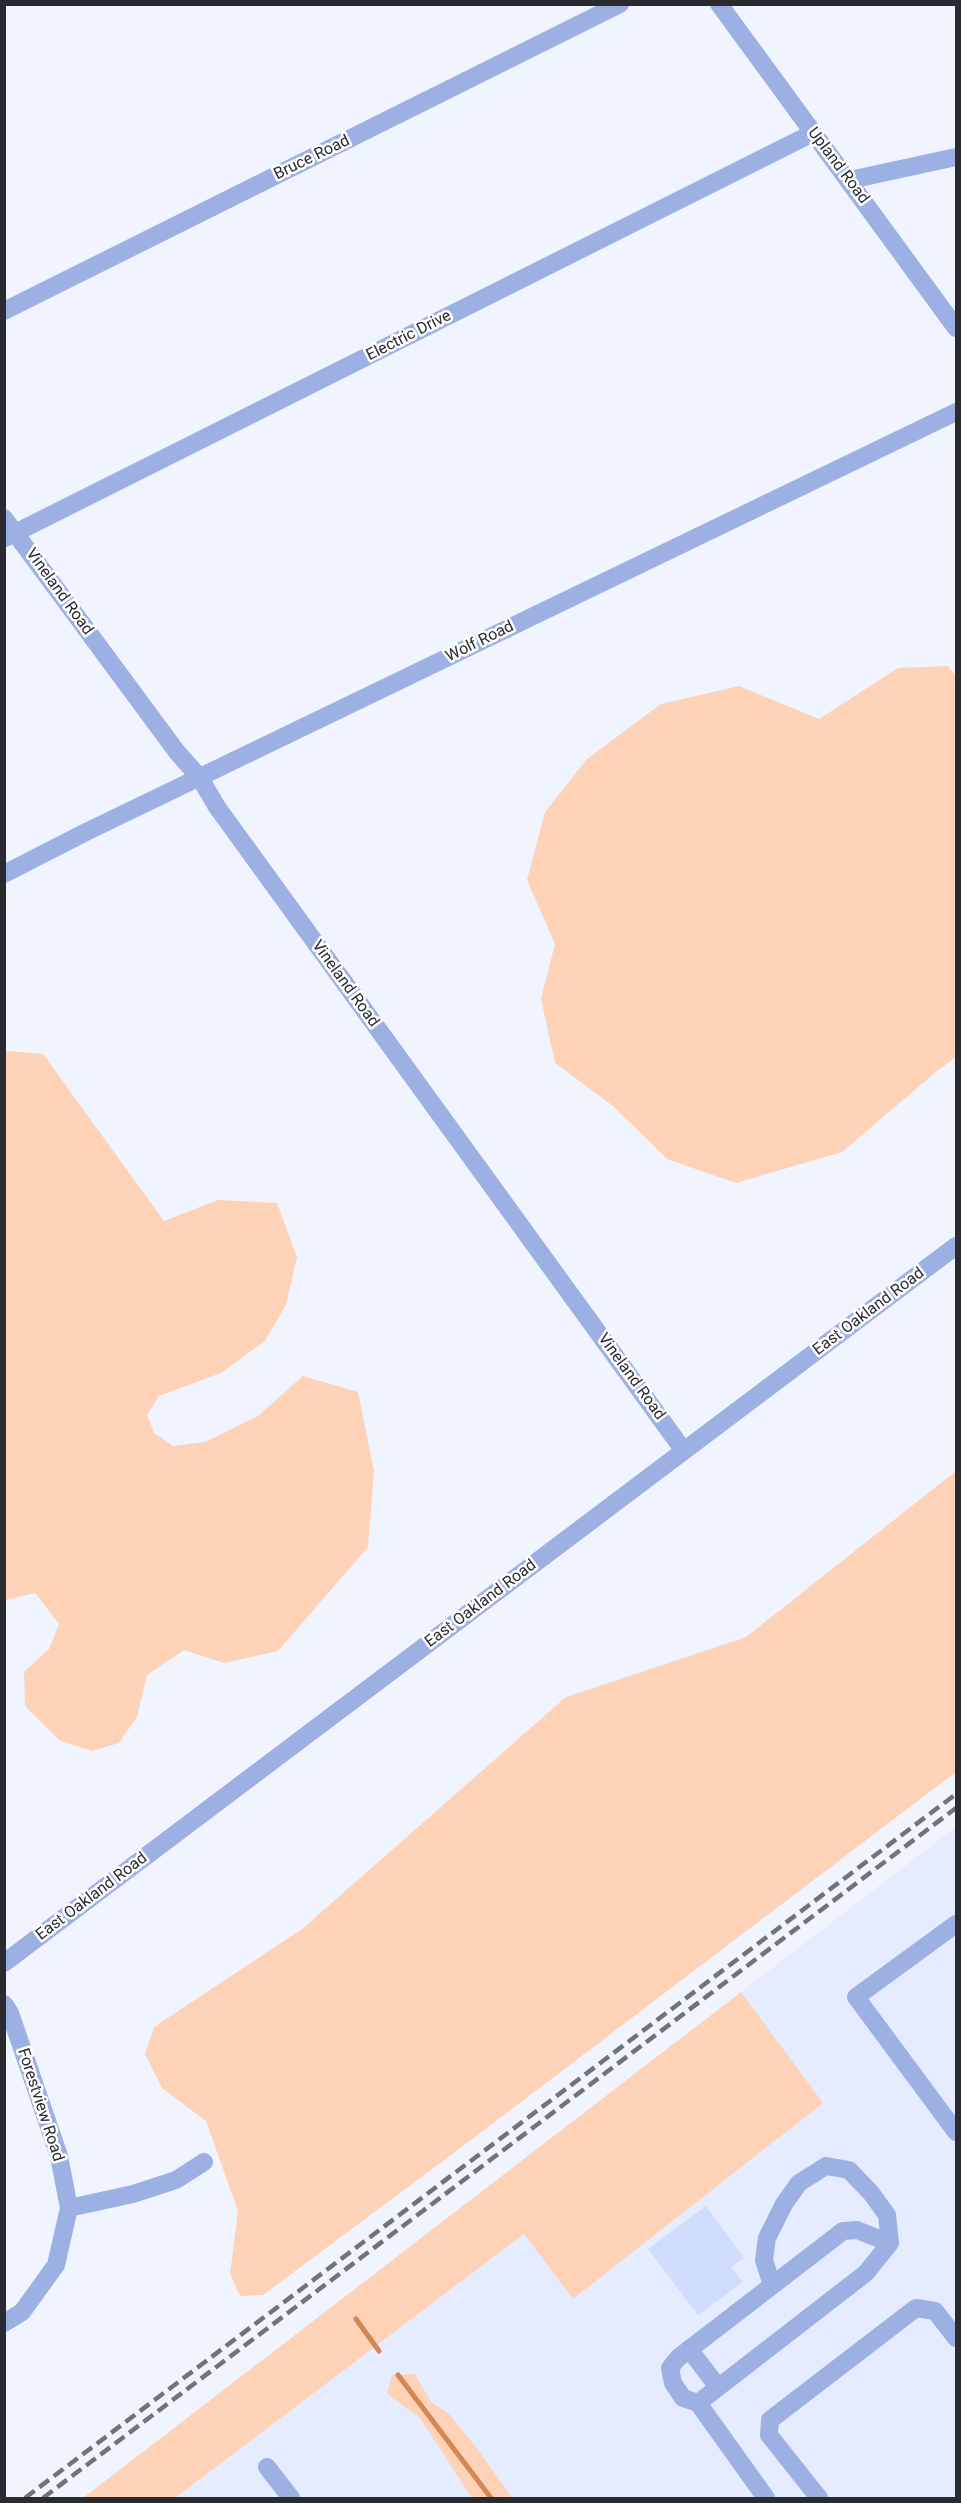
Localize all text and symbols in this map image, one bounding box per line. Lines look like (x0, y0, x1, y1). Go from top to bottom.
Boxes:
street label: Upland Road (803, 124, 873, 208)
street label: Bruce Road (271, 131, 353, 185)
street label: Electric Drive (363, 306, 455, 366)
street label: Vineland Road (21, 545, 97, 639)
street label: Wolf Road (443, 617, 517, 667)
street label: Vineland Road (307, 937, 383, 1031)
street label: East Oakland Road (810, 1264, 928, 1360)
street label: Vineland Road (593, 1330, 669, 1424)
street label: East Oakland Road (422, 1556, 540, 1652)
street label: East Oakland Road (33, 1849, 151, 1945)
street label: Forestview Road (13, 2046, 67, 2164)

